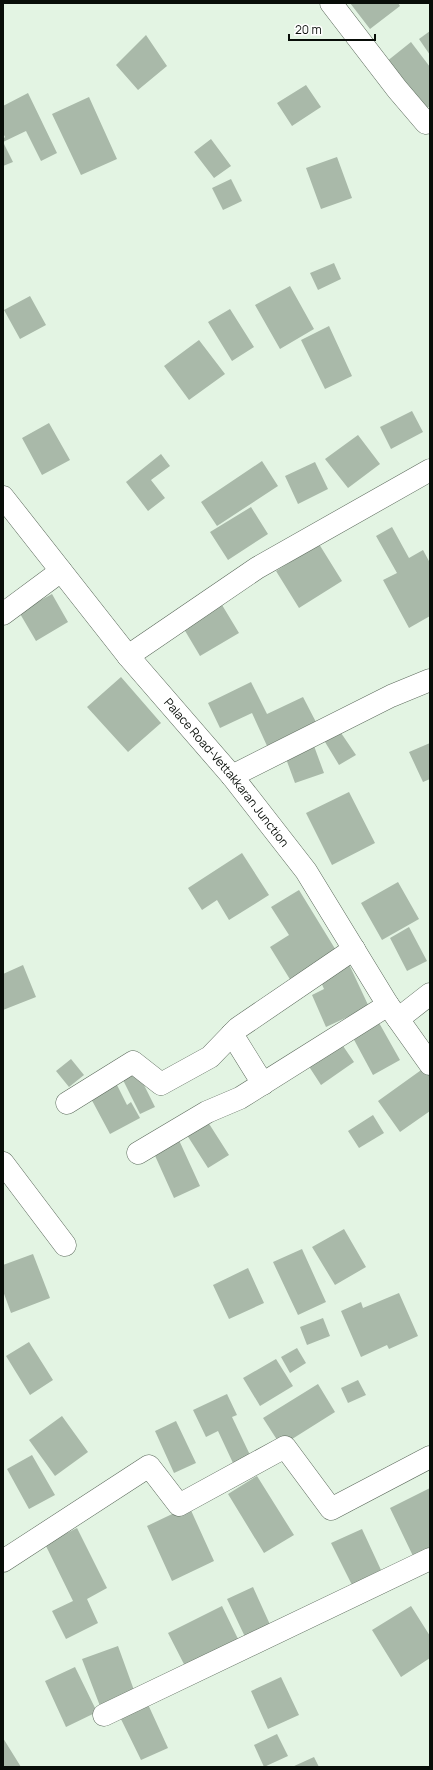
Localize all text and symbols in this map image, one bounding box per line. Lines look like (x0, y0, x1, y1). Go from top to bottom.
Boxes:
scale bar (289, 16, 375, 42)
text: 20 m (295, 21, 322, 38)
street label: Palace Road-Vettakkaran Junction (160, 694, 293, 850)

